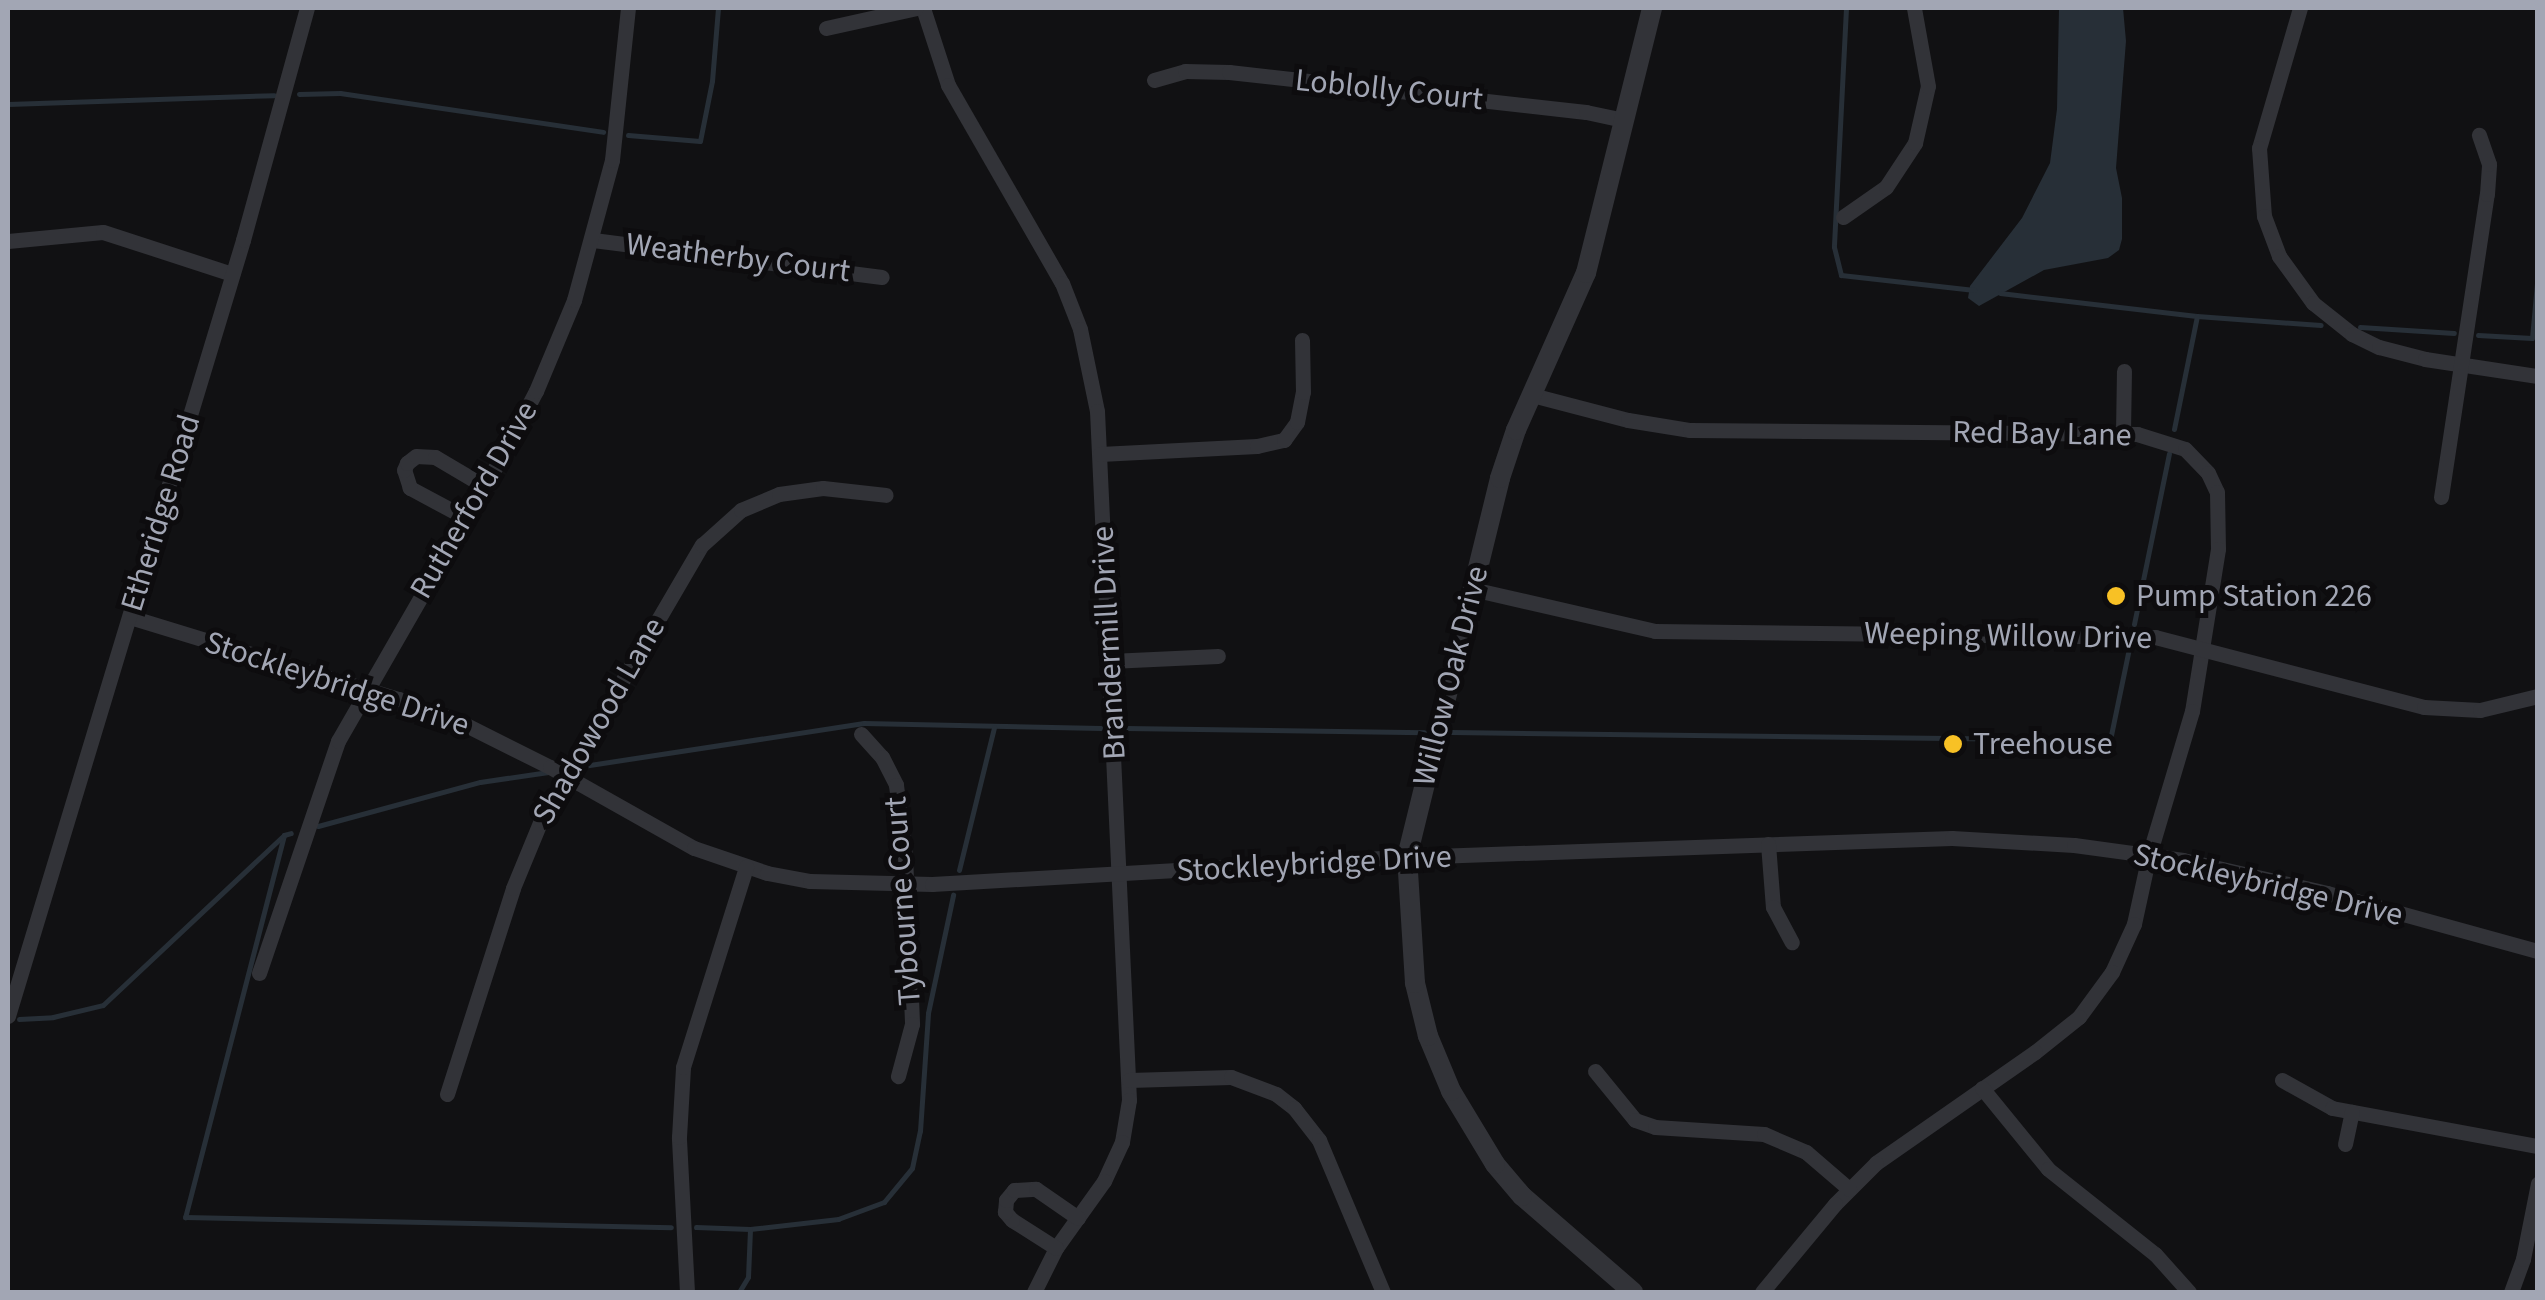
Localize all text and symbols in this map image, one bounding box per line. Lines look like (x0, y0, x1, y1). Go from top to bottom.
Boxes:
street label: Loblolly Court (1293, 61, 1485, 119)
street label: Weatherby Court (624, 225, 852, 291)
street label: Rutherford Drive (402, 394, 546, 606)
street label: Etheridge Road (113, 410, 209, 616)
street label: Red Bay Lane (1952, 413, 2132, 455)
street label: Brandermill Drive (1084, 525, 1134, 761)
street label: Willow Oak Drive (1405, 562, 1497, 790)
place label: Pump Station 226 (2136, 577, 2372, 615)
marker: Pump Station 226 (2105, 585, 2127, 607)
street label: Shadowood Lane (524, 611, 674, 831)
street label: Weeping Willow Drive (1864, 614, 2152, 658)
street label: Stockleybridge Drive (200, 623, 474, 745)
place label: Treehouse (1973, 725, 2113, 763)
marker: Treehouse (1942, 733, 1964, 755)
street label: Tybourne Court (877, 795, 929, 1007)
street label: Stockleybridge Drive (2130, 835, 2406, 935)
street label: Stockleybridge Drive (1175, 838, 1453, 890)

